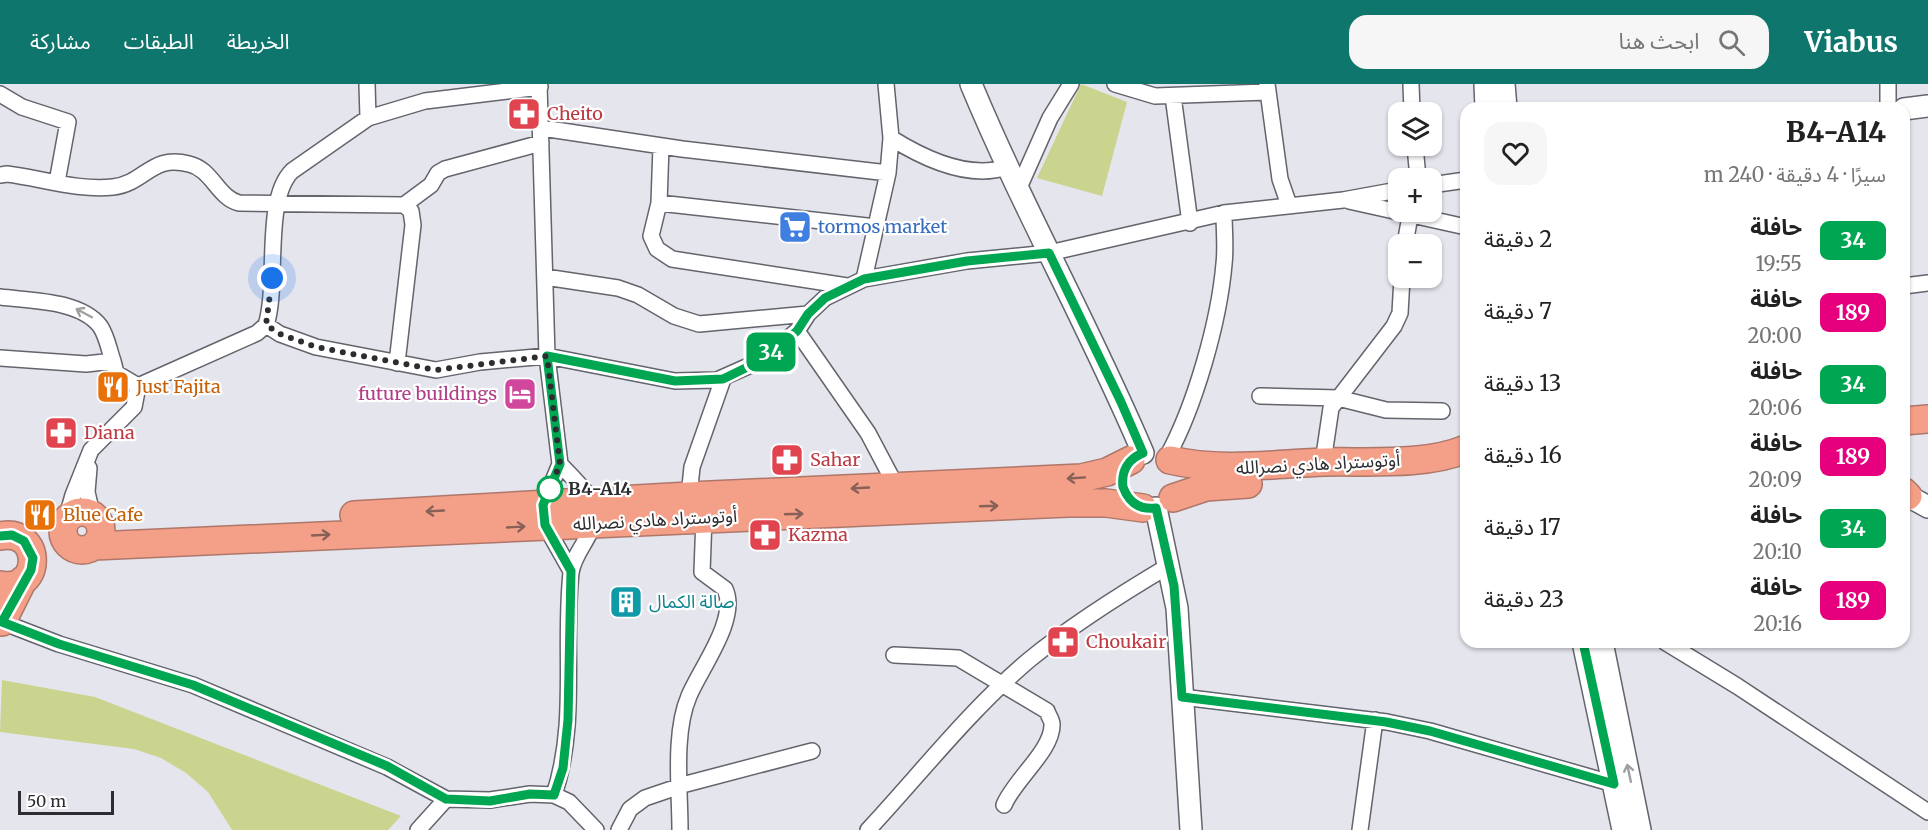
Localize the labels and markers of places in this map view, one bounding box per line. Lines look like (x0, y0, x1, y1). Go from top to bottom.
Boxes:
pharmacy icon: Cheito (506, 96, 542, 132)
place label: Cheito (547, 102, 603, 125)
supermarket icon: tormos market (777, 209, 813, 245)
place label: tormos market (818, 215, 947, 238)
restaurant icon: Just Fajita (95, 369, 131, 405)
place label: Just Fajita (135, 375, 221, 398)
hotel icon: future buildings (502, 376, 538, 412)
place label: future buildings (358, 382, 497, 405)
pharmacy icon: Diana (43, 415, 79, 451)
place label: Diana (84, 421, 135, 444)
pharmacy icon: Sahar (769, 442, 805, 478)
place label: Sahar (810, 448, 860, 471)
marker: B4-A14 (537, 476, 563, 502)
place label: B4-A14 (568, 477, 632, 500)
restaurant icon: Blue Cafe (22, 497, 58, 533)
place label: Blue Cafe (63, 503, 143, 526)
pharmacy icon: Kazma (747, 517, 783, 553)
place label: Kazma (788, 523, 848, 546)
building icon: صالة الكمال (608, 584, 644, 620)
place label: صالة الكمال (649, 590, 734, 613)
pharmacy icon: Choukair (1045, 624, 1081, 660)
place label: Choukair (1086, 630, 1166, 653)

